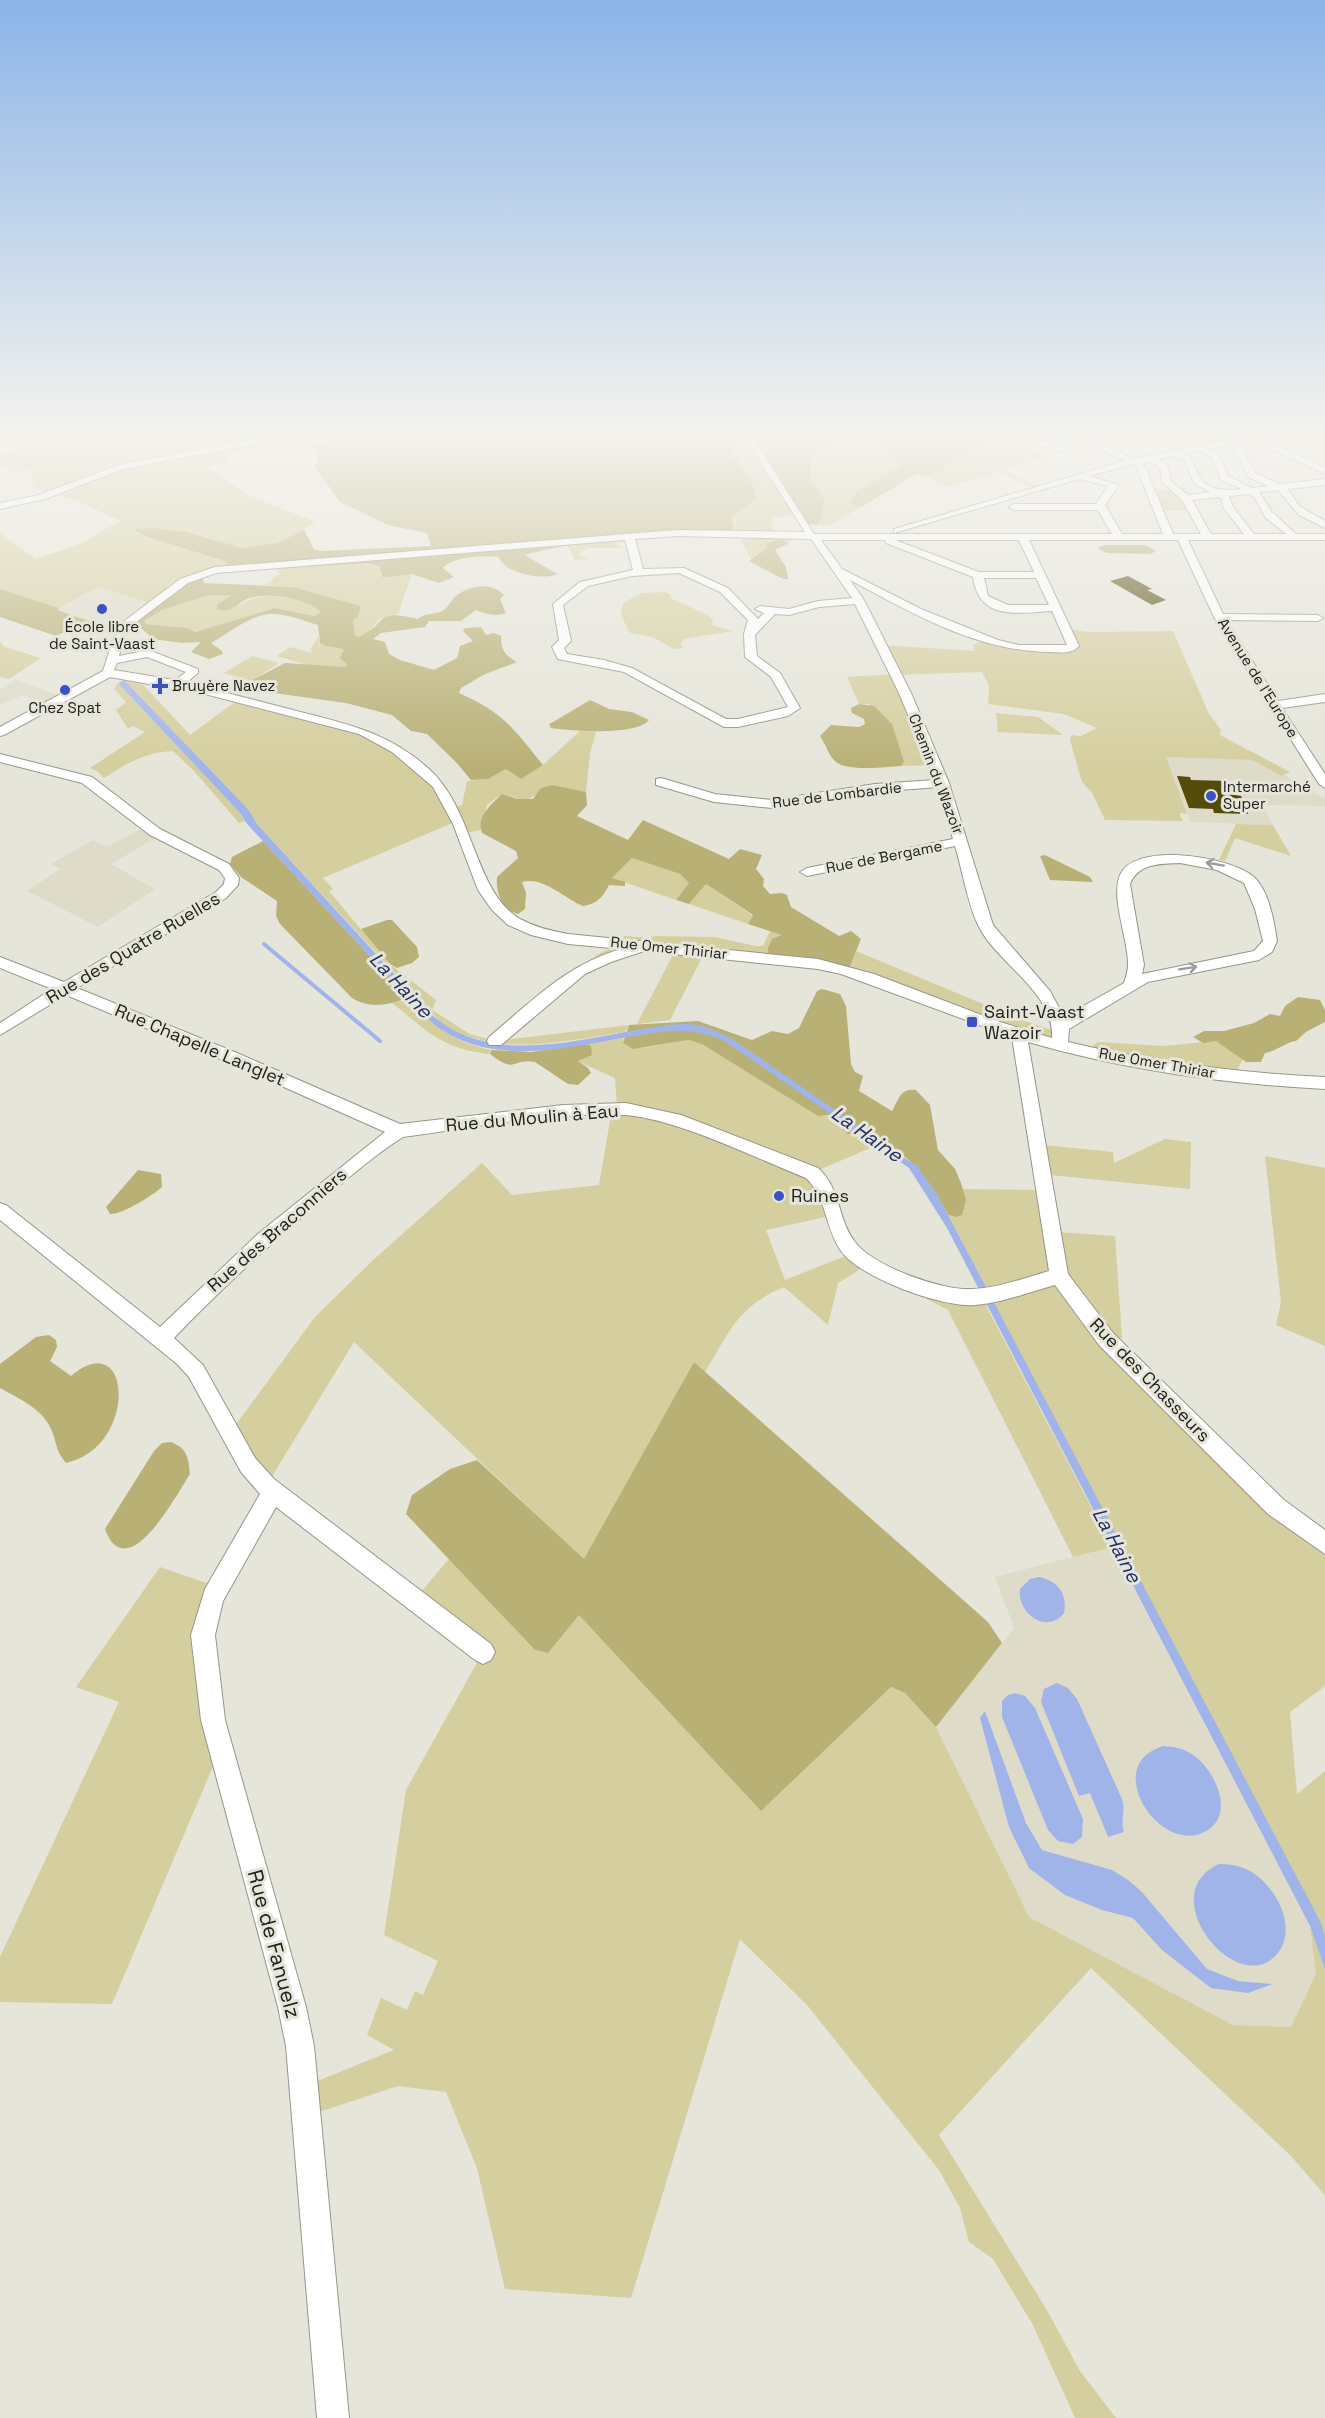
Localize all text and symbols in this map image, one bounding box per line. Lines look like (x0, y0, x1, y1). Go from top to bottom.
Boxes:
marker: École libre de Saint-Vaast (95, 602, 109, 616)
street label: Avenue de l'Europe (1214, 614, 1303, 741)
place label: École libre de Saint-Vaast (49, 617, 155, 653)
place label: Bruyère Navez (172, 676, 275, 695)
marker: Bruyère Navez (153, 679, 167, 693)
marker: Chez Spat (58, 683, 72, 697)
place label: Chez Spat (29, 698, 102, 717)
street label: Chemin du Wazoir (905, 711, 968, 837)
street label: Rue de Lombardie (771, 777, 903, 812)
place label: Intermarché Super (1223, 777, 1311, 813)
marker: Intermarché Super (1204, 789, 1218, 803)
street label: Rue de Bergame (824, 836, 944, 877)
one-way arrow (1206, 858, 1225, 869)
street label: Rue des Quatre Ruelles (42, 886, 224, 1009)
street label: Rue Omer Thiriar (610, 932, 729, 963)
water label: La Haine (364, 946, 439, 1024)
one-way arrow (1178, 962, 1197, 973)
street label: Rue Chapelle Langlet (112, 998, 289, 1091)
place label: Saint-Vaast Wazoir (984, 1000, 1085, 1044)
marker: Saint-Vaast Wazoir (965, 1015, 979, 1029)
street label: Rue Omer Thiriar (1098, 1043, 1217, 1082)
street label: Rue du Moulin à Eau (445, 1098, 619, 1137)
water label: La Haine (826, 1100, 909, 1169)
street label: Rue des Braconniers (202, 1163, 351, 1297)
place label: Ruines (791, 1184, 849, 1207)
marker: Ruines (772, 1189, 786, 1203)
street label: Rue des Chasseurs (1085, 1313, 1215, 1446)
water label: La Haine (1086, 1503, 1148, 1588)
street label: Rue de Fanuelz (242, 1867, 307, 2021)

